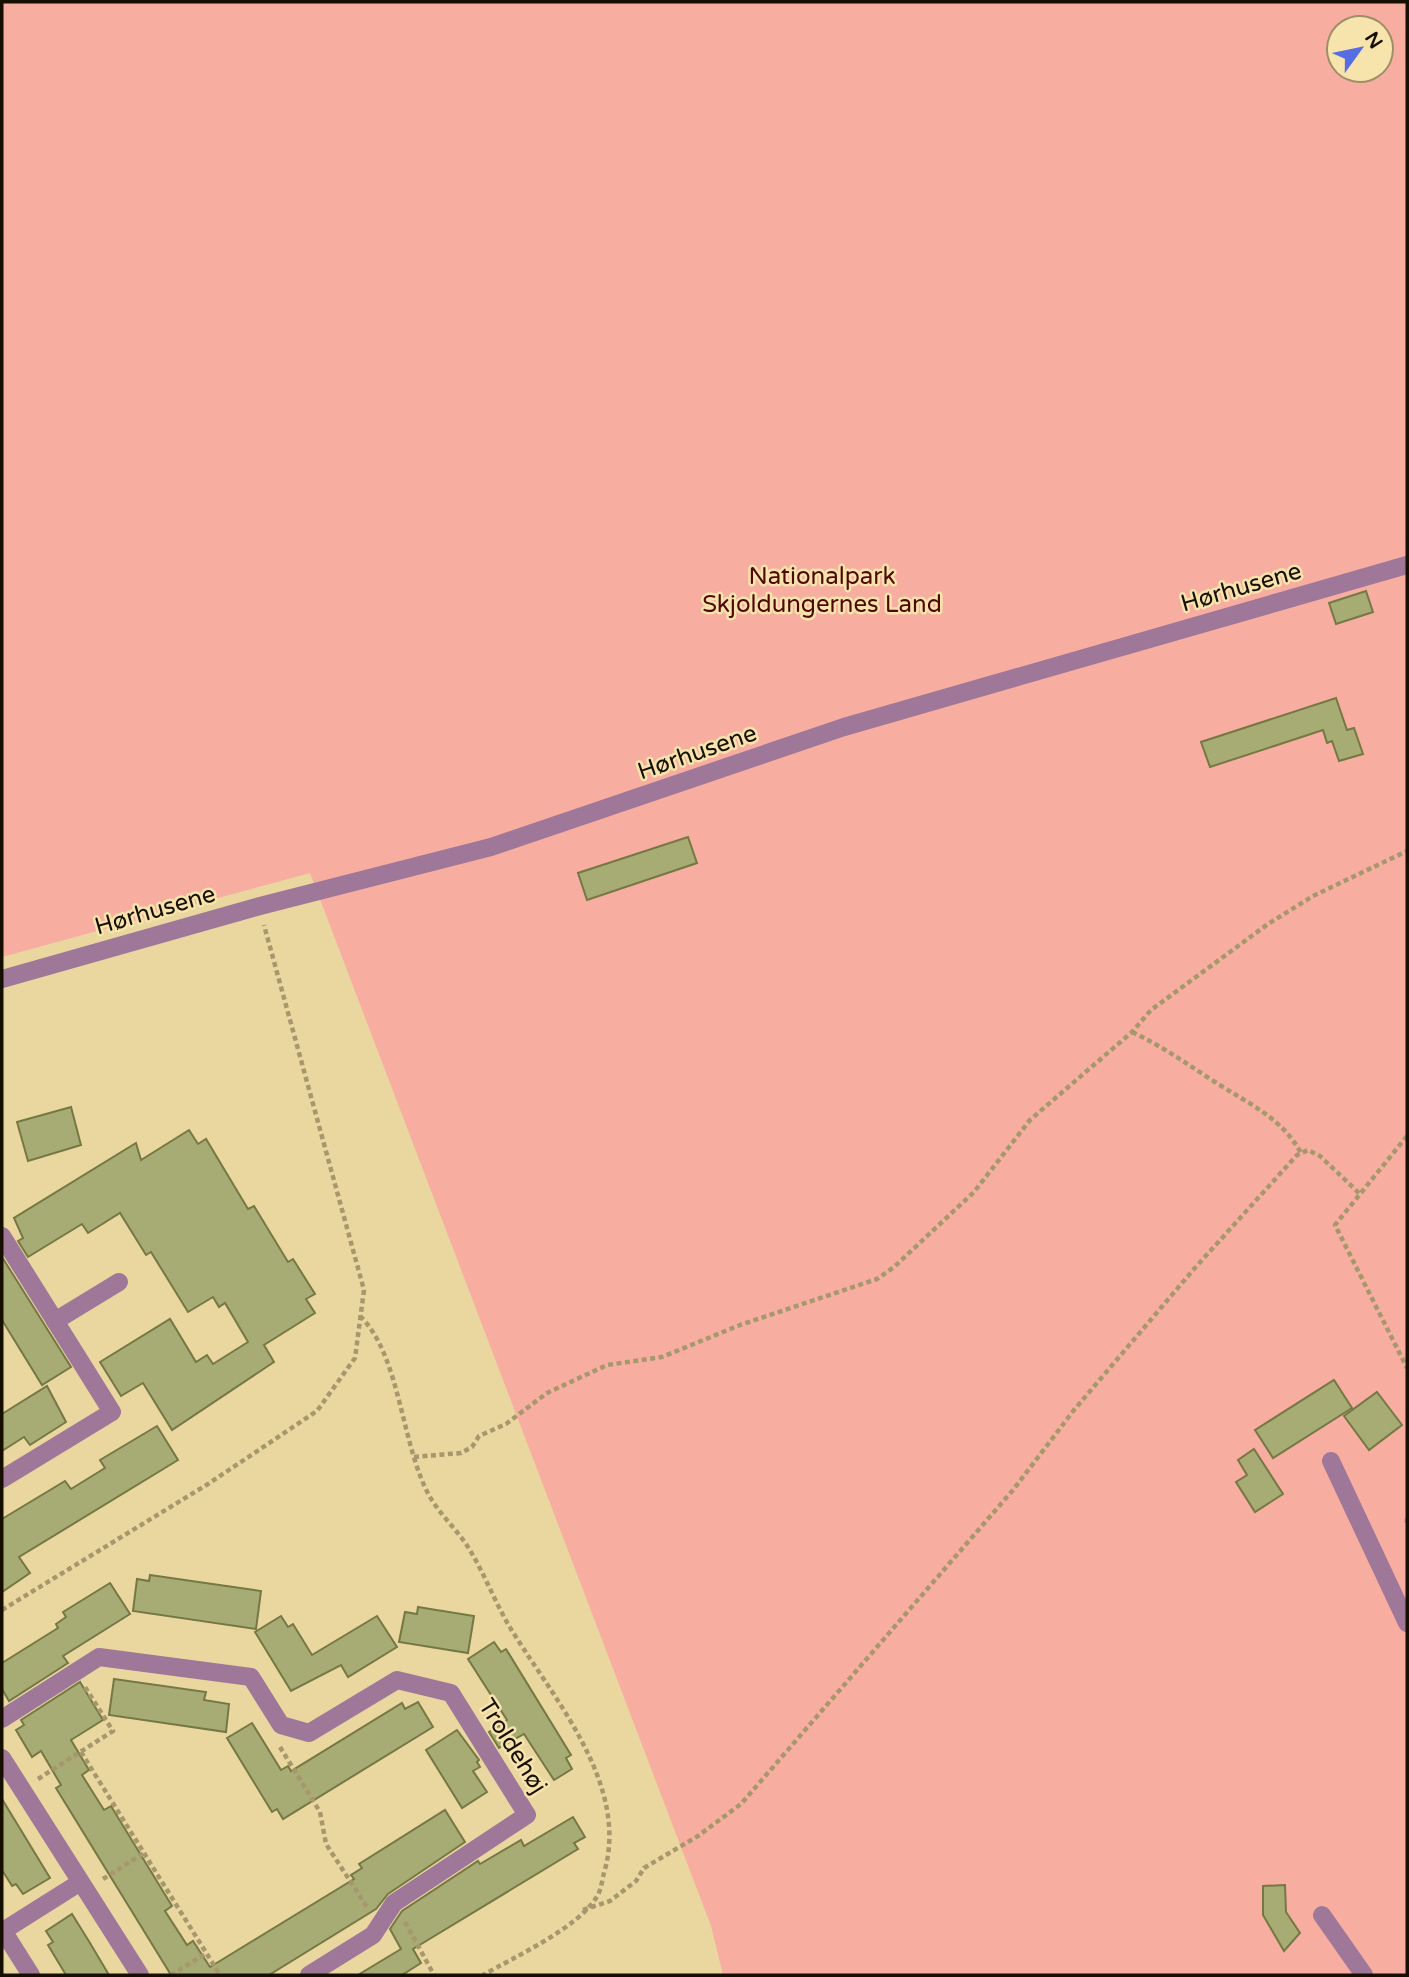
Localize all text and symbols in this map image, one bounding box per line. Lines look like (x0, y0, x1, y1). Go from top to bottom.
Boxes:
north arrow (1325, 14, 1395, 84)
text: N (1360, 28, 1387, 53)
street label: Hørhusene (1178, 556, 1305, 619)
park label: Nationalpark Skjoldungernes Land (702, 562, 942, 619)
street label: Hørhusene (634, 719, 761, 786)
street label: Hørhusene (92, 879, 219, 942)
street label: Troldehøj (472, 1693, 553, 1799)

